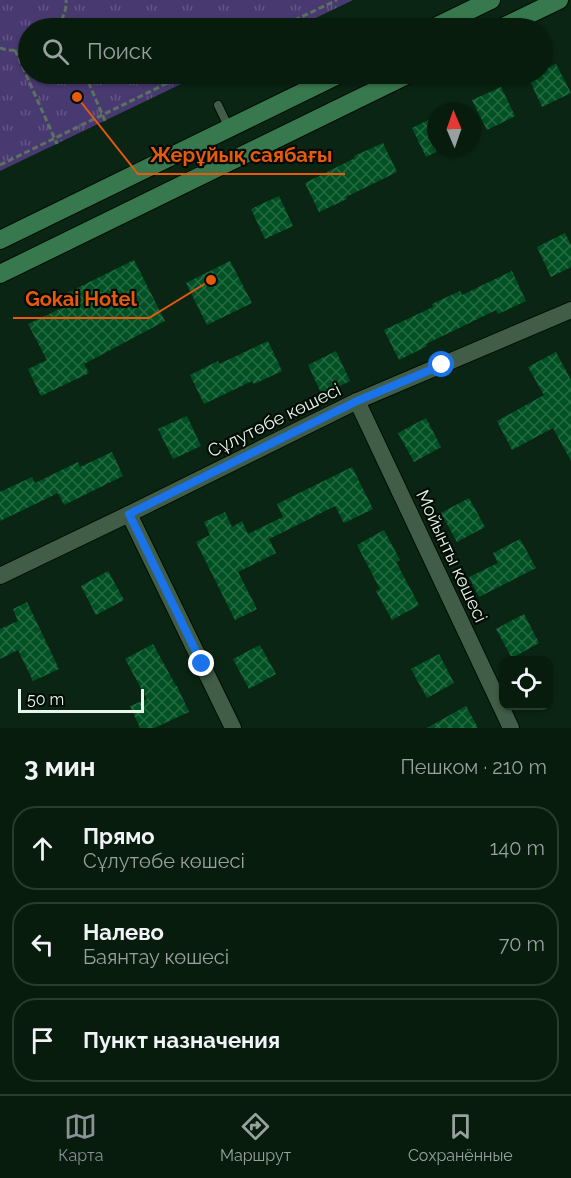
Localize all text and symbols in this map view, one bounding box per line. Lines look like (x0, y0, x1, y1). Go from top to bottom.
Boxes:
search box (18, 18, 553, 84)
icon: search (39, 35, 72, 68)
text: Поиск (87, 38, 152, 64)
north arrow (427, 102, 481, 156)
callout: Жерұйық саябағы (138, 136, 345, 174)
text: Жерұйық саябағы (150, 143, 332, 167)
callout: Gokai Hotel (13, 280, 149, 318)
text: Gokai Hotel (25, 287, 137, 311)
route start (428, 351, 454, 377)
street label: Сұлутөбе көшесі (204, 379, 344, 461)
street label: Мойынты көшесі (412, 487, 492, 625)
route end (188, 650, 214, 676)
map controls (499, 656, 553, 710)
button: locate (499, 656, 553, 710)
scale bar (18, 686, 144, 714)
text: 50 m (27, 690, 64, 709)
text: 3 мин (24, 752, 95, 782)
text: Пешком · 210 m (401, 755, 547, 779)
text: Прямо (83, 823, 155, 849)
icon: ahead (26, 832, 59, 865)
text: 140 m (490, 836, 545, 860)
text: Сұлутөбе көшесі (83, 849, 245, 873)
text: Налево (83, 919, 164, 945)
icon: left (26, 928, 59, 961)
text: 70 m (499, 932, 545, 956)
text: Баянтау көшесі (83, 945, 229, 969)
icon: arrive (26, 1024, 59, 1057)
text: Пункт назначения (83, 1027, 280, 1053)
tab: Карта (58, 1110, 103, 1165)
tab: Маршрут (220, 1110, 291, 1165)
tab: Сохранённые (408, 1110, 513, 1165)

